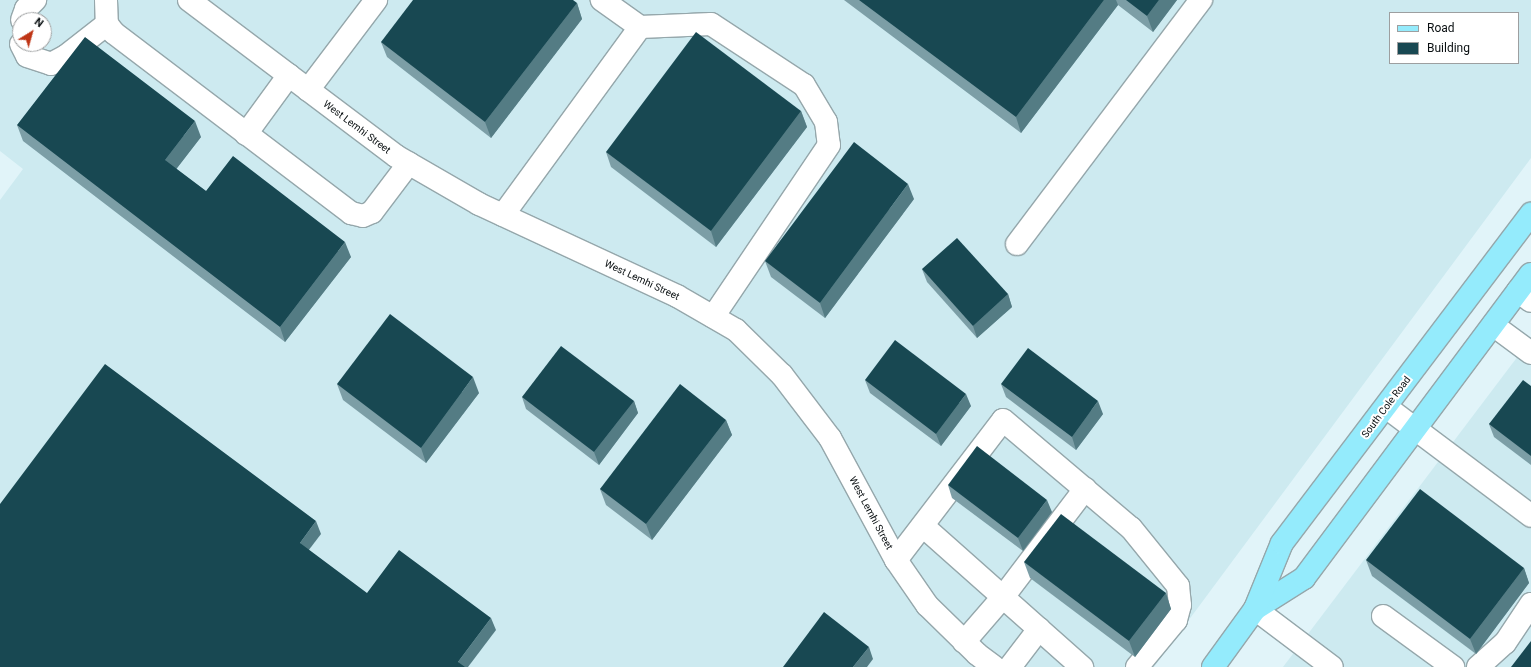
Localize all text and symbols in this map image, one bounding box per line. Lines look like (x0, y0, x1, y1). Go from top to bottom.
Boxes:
north arrow (12, 12, 52, 52)
legend (1389, 12, 1519, 64)
text: N (32, 15, 46, 30)
text: Road (1427, 21, 1455, 35)
text: Building (1427, 41, 1470, 55)
street label: West Lemhi Street (321, 98, 393, 156)
street label: West Lemhi Street (603, 257, 681, 303)
street label: South Cole Road (1359, 374, 1413, 440)
street label: West Lemhi Street (847, 474, 895, 552)

